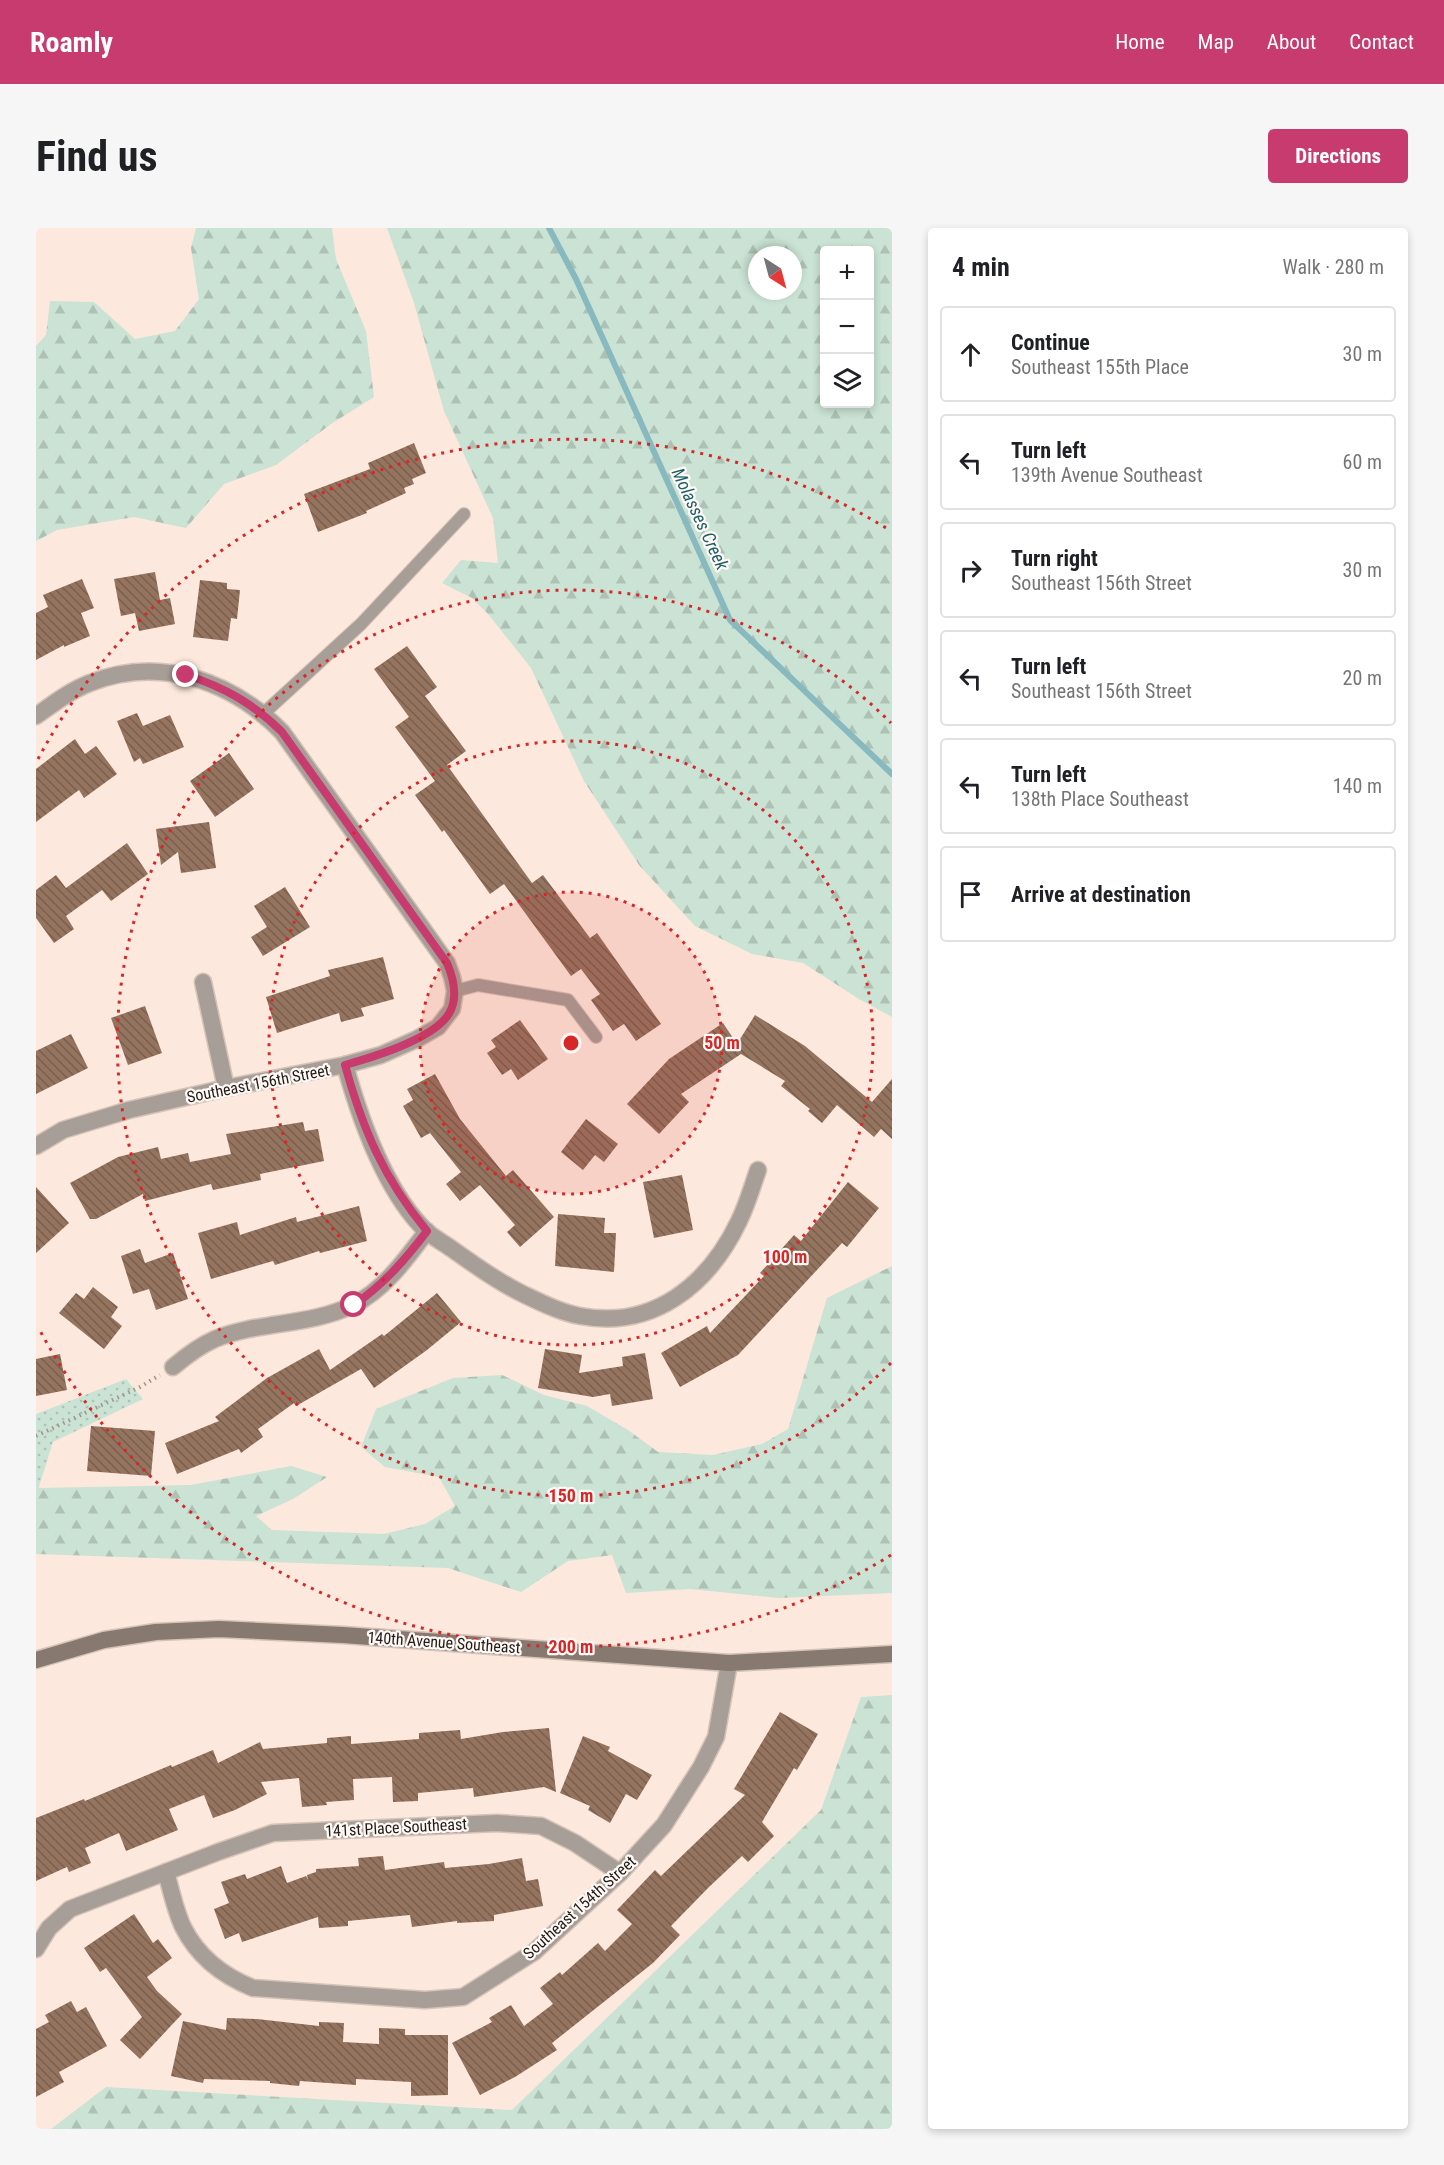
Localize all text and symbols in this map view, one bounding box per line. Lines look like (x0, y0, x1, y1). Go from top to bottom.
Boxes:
text: Roamly (30, 26, 113, 59)
text: Home (1115, 30, 1165, 54)
text: Map (1198, 30, 1234, 54)
text: About (1267, 30, 1316, 54)
text: Contact (1349, 30, 1414, 54)
button: Directions (1268, 129, 1408, 183)
text: Find us (36, 132, 157, 181)
north arrow (748, 246, 802, 300)
map controls (820, 246, 874, 408)
button: + (820, 246, 874, 300)
text: 4 min (952, 252, 1010, 282)
text: Walk · 280 m (1283, 255, 1384, 279)
button: − (820, 300, 874, 354)
text: Continue (1011, 330, 1090, 355)
icon: ahead (954, 338, 987, 371)
text: 30 m (1343, 342, 1382, 366)
button: layers (820, 354, 874, 408)
text: Southeast 155th Place (1011, 355, 1189, 379)
text: Turn left (1011, 438, 1086, 463)
icon: left (954, 446, 987, 479)
text: 60 m (1343, 450, 1382, 474)
text: 139th Avenue Southeast (1011, 463, 1203, 487)
water label: Molasses Creek (668, 465, 734, 574)
text: Turn right (1011, 546, 1098, 571)
icon: right (954, 554, 987, 587)
text: 30 m (1343, 558, 1382, 582)
text: Southeast 156th Street (1011, 571, 1192, 595)
text: Turn left (1011, 654, 1086, 679)
route end (172, 661, 198, 687)
icon: left (954, 662, 987, 695)
text: 20 m (1343, 666, 1382, 690)
text: Southeast 156th Street (1011, 679, 1192, 703)
text: Turn left (1011, 762, 1086, 787)
icon: left (954, 770, 987, 803)
text: 140 m (1333, 774, 1382, 798)
text: 138th Place Southeast (1011, 787, 1189, 811)
icon: arrive (954, 878, 987, 911)
text: Arrive at destination (1011, 882, 1191, 907)
text: 50 m (704, 1032, 740, 1053)
centre of rings (561, 1033, 581, 1053)
street label: Southeast 156th Street (185, 1060, 331, 1107)
text: 100 m (763, 1246, 807, 1267)
route start (340, 1291, 366, 1317)
text: 150 m (549, 1485, 593, 1506)
street label: 140th Avenue Southeast (367, 1628, 521, 1657)
text: 200 m (549, 1636, 593, 1657)
street label: 141st Place Southeast (325, 1814, 468, 1841)
street label: Southeast 154th Street (519, 1852, 640, 1963)

